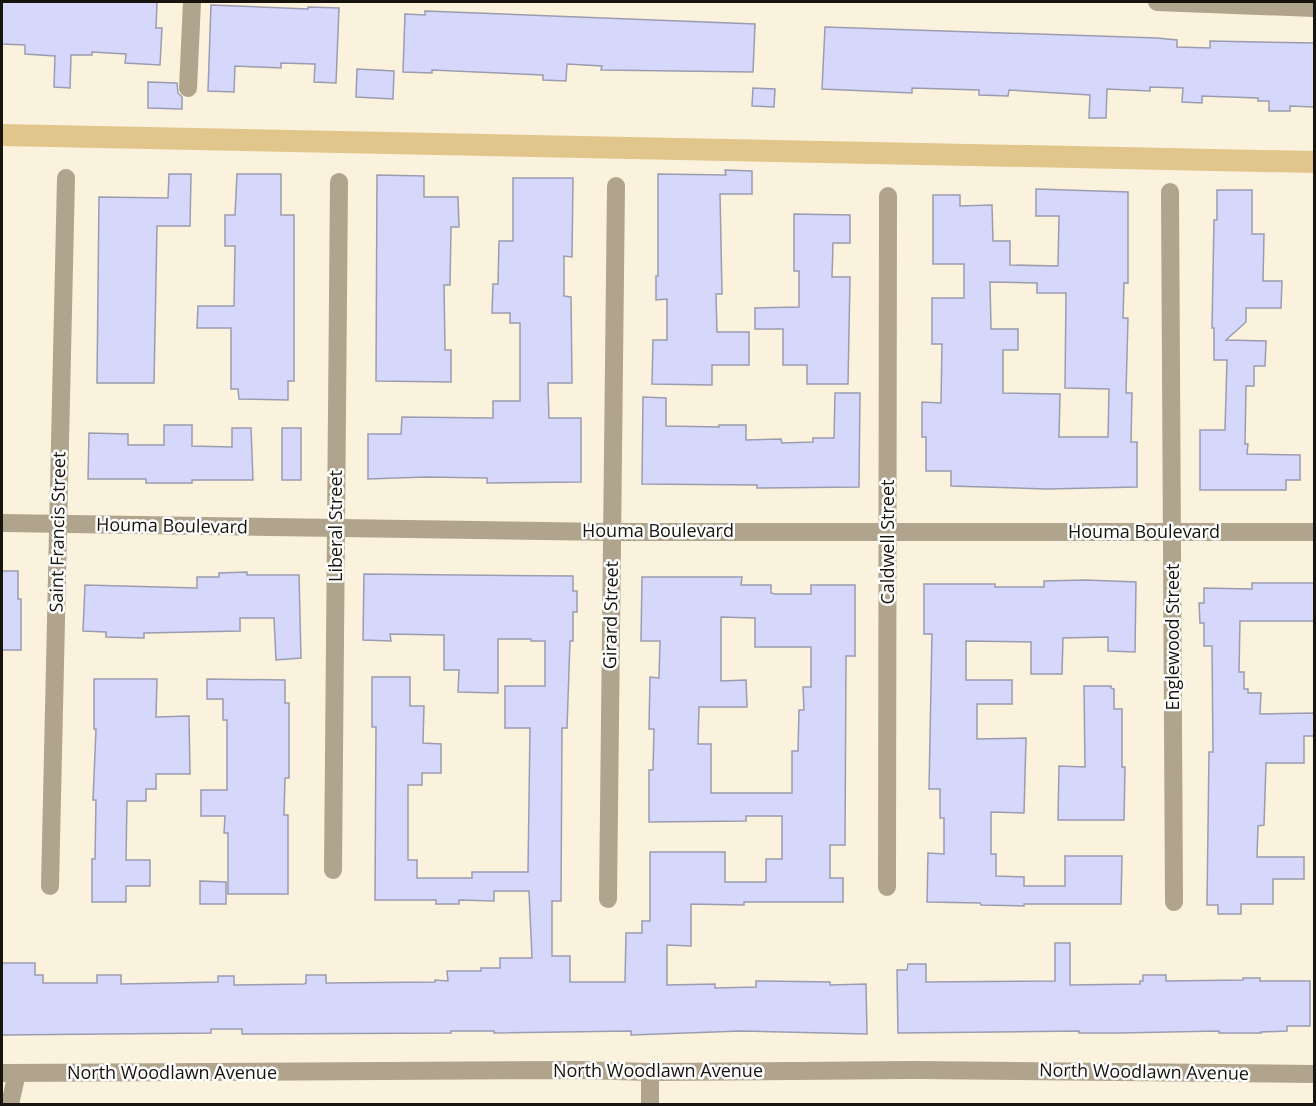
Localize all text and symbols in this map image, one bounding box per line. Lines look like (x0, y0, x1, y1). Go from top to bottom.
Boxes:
street label: Saint Francis Street (44, 451, 70, 613)
street label: Liberal Street (323, 470, 347, 582)
street label: Caldwell Street (875, 480, 899, 605)
street label: Houma Boulevard (96, 512, 248, 538)
street label: Houma Boulevard (582, 518, 734, 542)
street label: Houma Boulevard (1068, 519, 1220, 543)
street label: Girard Street (597, 561, 623, 669)
street label: Englewood Street (1160, 563, 1184, 711)
street label: North Woodlawn Avenue (1039, 1057, 1249, 1085)
street label: North Woodlawn Avenue (553, 1058, 763, 1082)
street label: North Woodlawn Avenue (67, 1060, 277, 1084)

